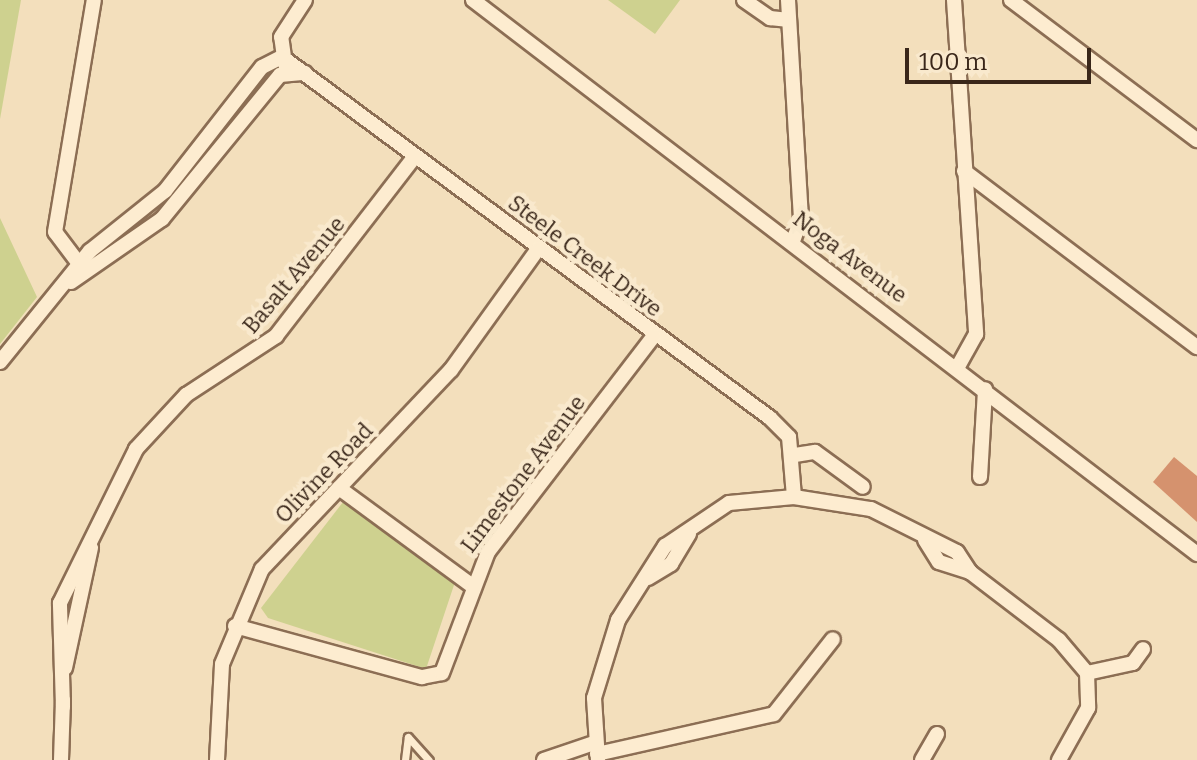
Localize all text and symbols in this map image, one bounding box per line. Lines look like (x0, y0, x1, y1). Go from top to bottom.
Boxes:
scale bar (909, 32, 1095, 82)
text: 100 m (919, 48, 987, 76)
street label: Steele Creek Drive (503, 190, 667, 322)
street label: Noga Avenue (788, 206, 912, 308)
street label: Basalt Avenue (238, 211, 350, 339)
street label: Limestone Avenue (455, 390, 591, 558)
street label: Olivine Road (270, 417, 378, 529)

